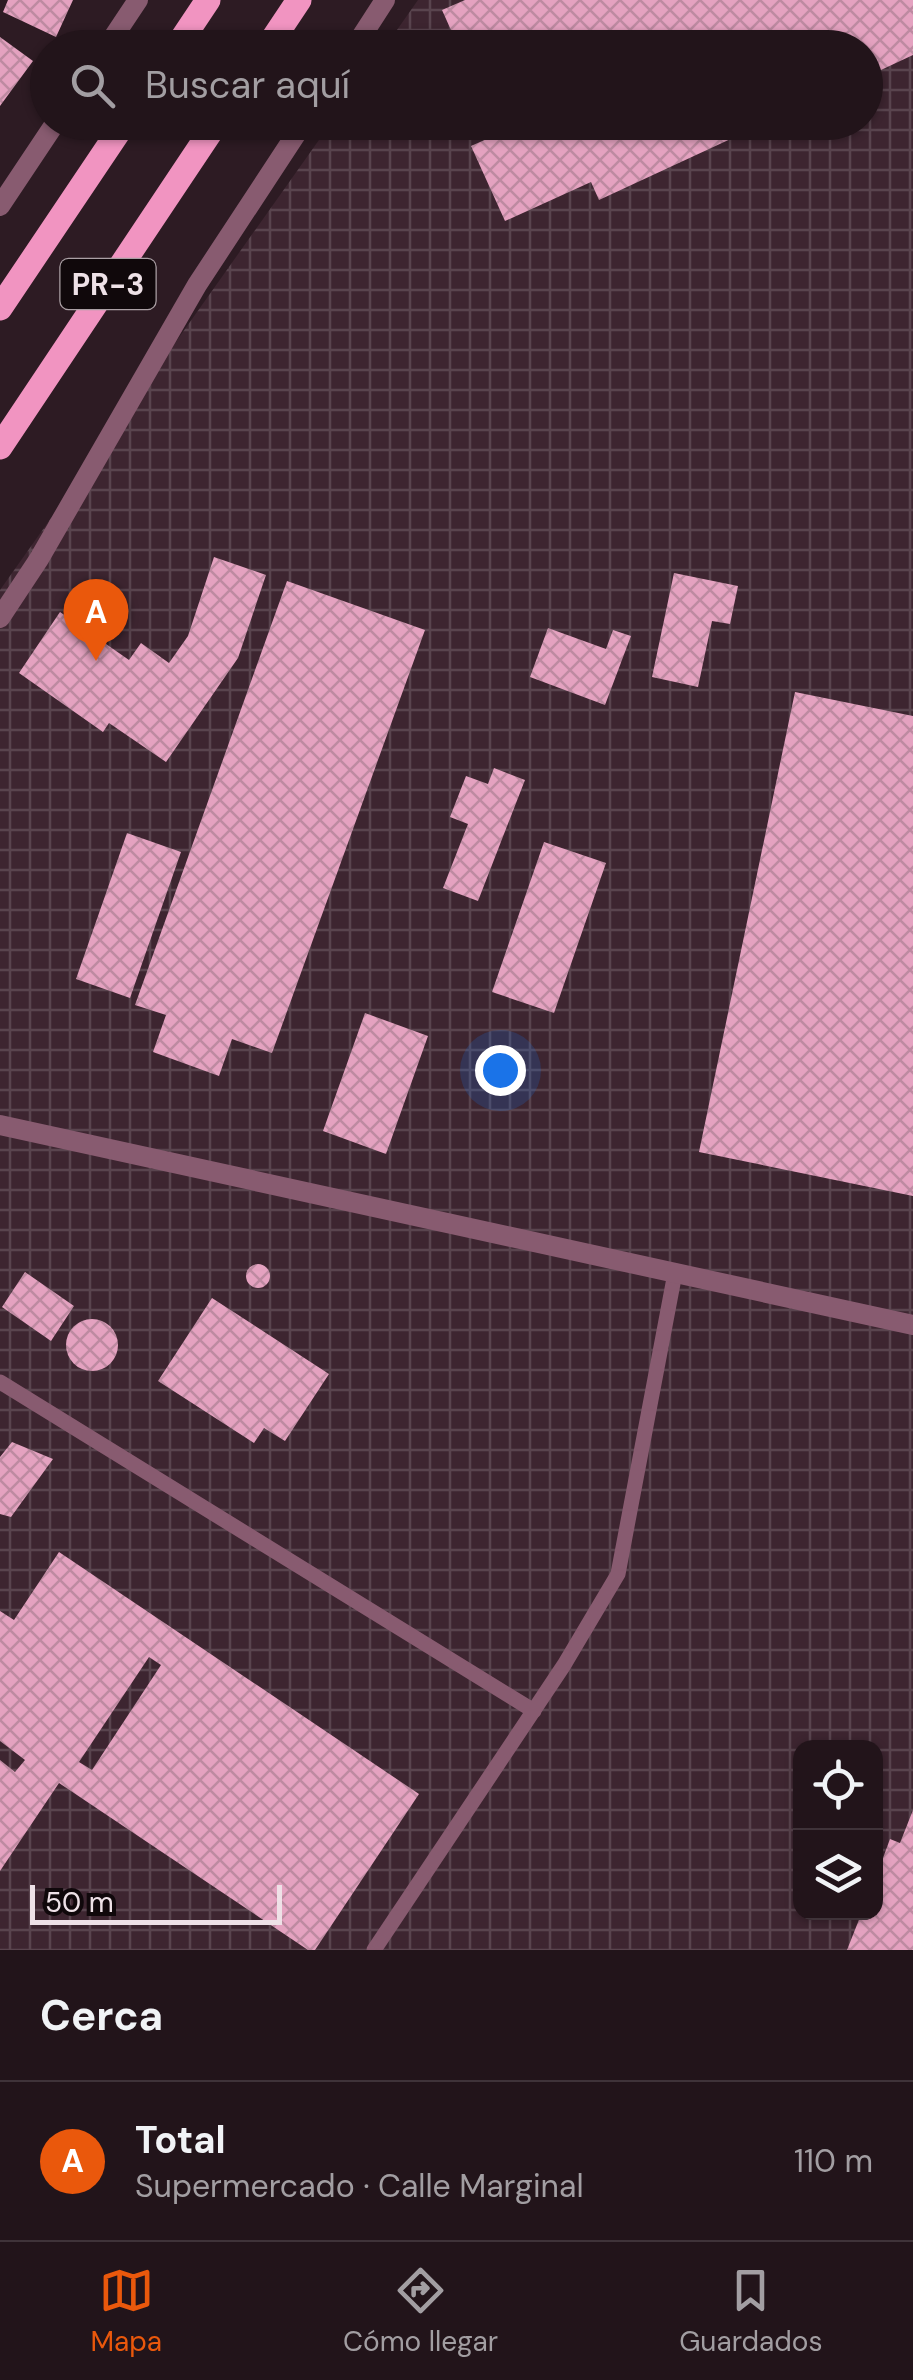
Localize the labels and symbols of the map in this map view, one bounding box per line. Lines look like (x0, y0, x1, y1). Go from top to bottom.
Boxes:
road number: PR-3 (61, 259, 156, 309)
pin: A (64, 578, 128, 661)
your location (475, 1045, 526, 1096)
scale bar (30, 1880, 282, 1924)

